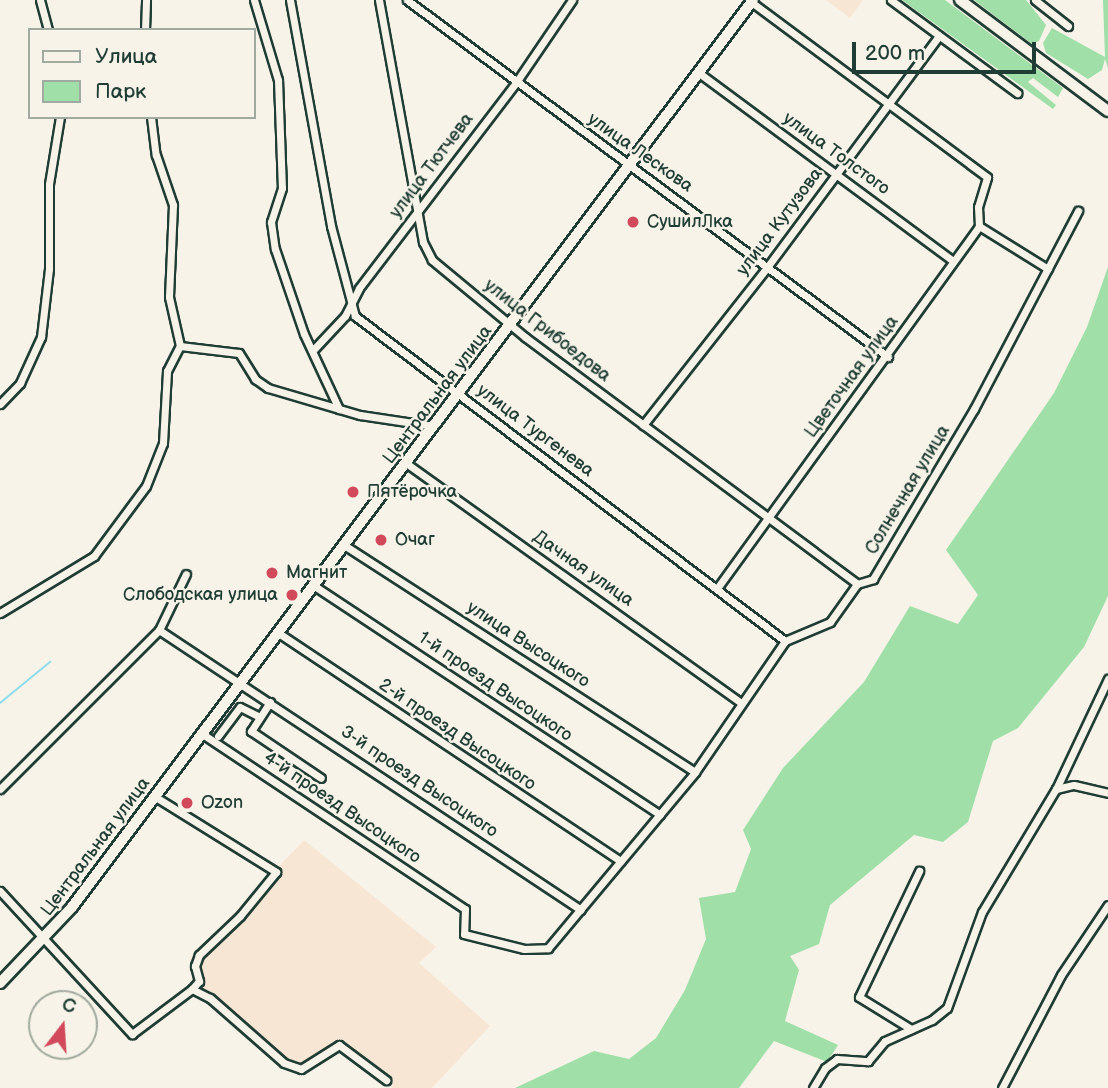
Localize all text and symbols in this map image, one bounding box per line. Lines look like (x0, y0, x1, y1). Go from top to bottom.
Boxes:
legend (28, 28, 256, 119)
scale bar (856, 28, 1040, 72)
text: 200 m (865, 41, 925, 66)
text: Улица (95, 44, 157, 69)
text: Парк (95, 79, 146, 104)
street label: улица Толстого (778, 108, 894, 200)
street label: улица Тютчева (385, 109, 479, 223)
street label: улица Лескова (583, 109, 697, 197)
street label: улица Кутузова (732, 164, 828, 280)
place label: СушилЛка (647, 211, 733, 233)
marker: СушилЛка (625, 214, 641, 230)
street label: улица Грибоедова (479, 275, 615, 387)
street label: Цветочная улица (801, 312, 903, 442)
street label: Центральная улица (379, 322, 497, 468)
street label: улица Тургенева (472, 380, 598, 482)
street label: Солнечная улица (861, 422, 955, 558)
place label: Пятёрочка (367, 481, 457, 503)
marker: Пятёрочка (345, 484, 361, 500)
street label: Дачная улица (528, 526, 638, 612)
place label: Очаг (395, 529, 435, 551)
marker: Очаг (373, 532, 389, 548)
place label: Магнит (286, 562, 347, 584)
marker: Магнит (264, 565, 280, 581)
place label: Слободская улица (123, 584, 278, 606)
marker: Слободская улица (284, 587, 300, 603)
street label: улица Высоцкого (462, 597, 594, 693)
street label: 1-й проезд Высоцкого (414, 627, 576, 747)
street label: 2-й проезд Высоцкого (374, 674, 540, 796)
street label: 3-й проезд Высоцкого (336, 721, 502, 843)
street label: 4-й проезд Высоцкого (259, 747, 425, 869)
street label: Центральная улица (37, 774, 155, 920)
place label: Ozon (201, 792, 243, 814)
marker: Ozon (179, 795, 195, 811)
north arrow (28, 990, 98, 1060)
text: С (59, 993, 78, 1019)

